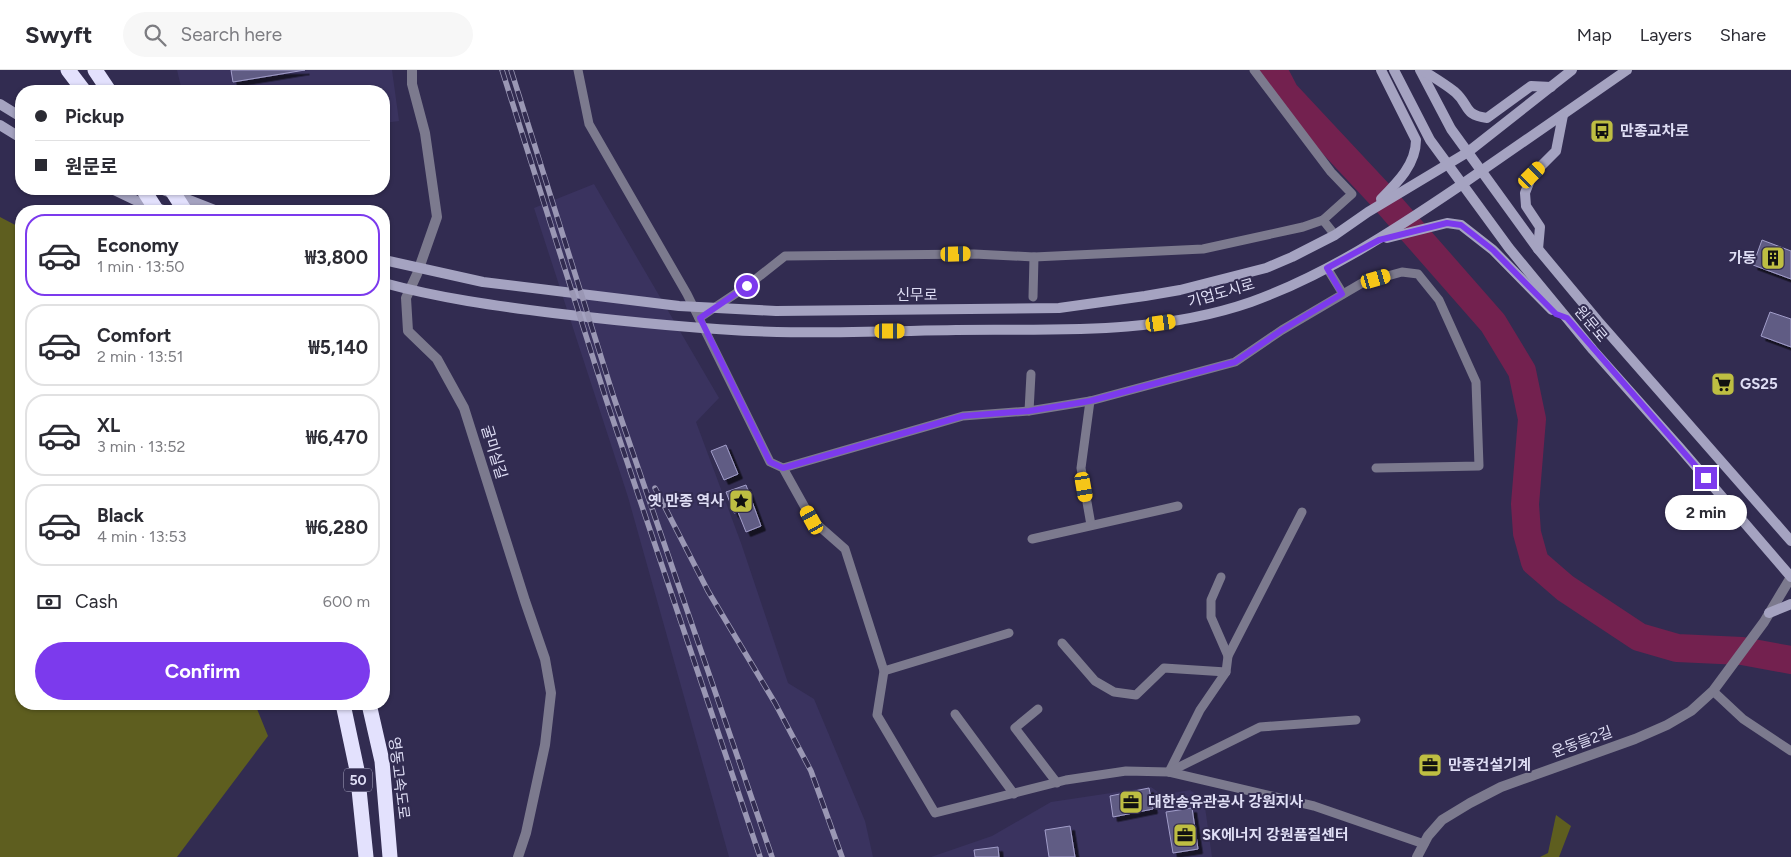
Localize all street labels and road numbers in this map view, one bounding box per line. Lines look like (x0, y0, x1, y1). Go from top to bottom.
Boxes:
street label: 기업도시로 (1185, 275, 1257, 311)
street label: 신무로 (896, 286, 938, 304)
street label: 원문로 (1571, 302, 1611, 346)
street label: 굴미실길 (477, 423, 511, 481)
street label: 운동들2길 (1549, 723, 1615, 761)
street label: 영동고속도로 (385, 736, 413, 820)
road number: 50 (344, 768, 372, 792)

